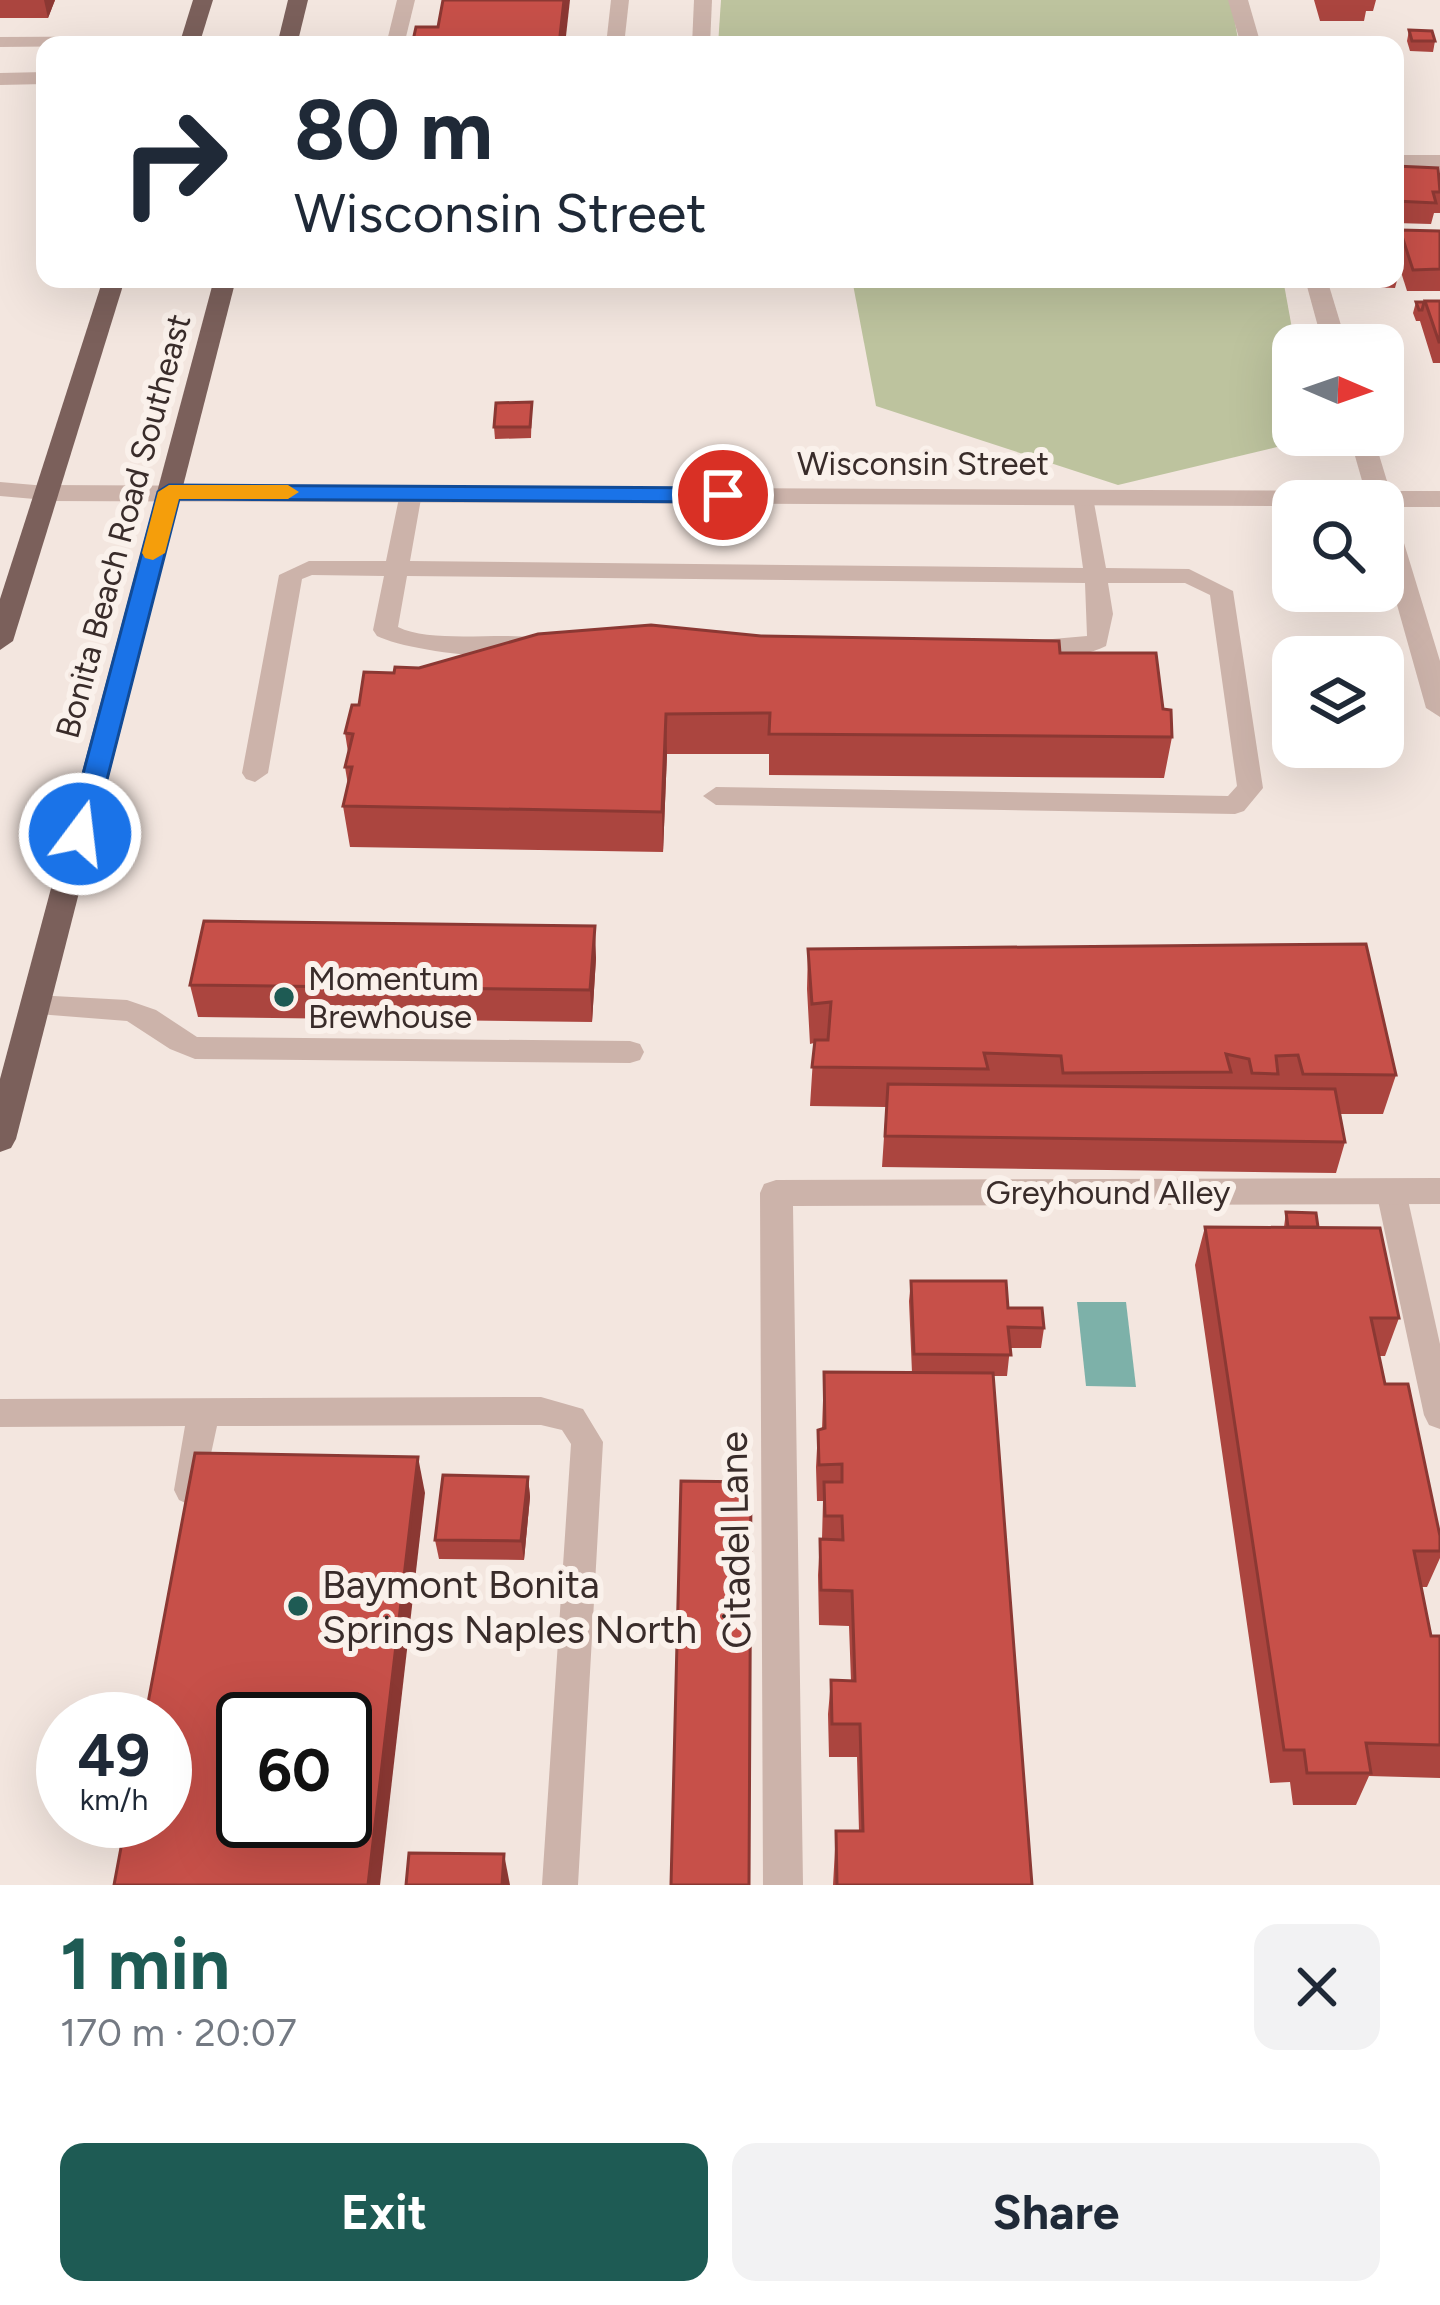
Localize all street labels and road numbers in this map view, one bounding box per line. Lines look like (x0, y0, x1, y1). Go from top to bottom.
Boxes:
street label: Bonita Beach Road Southeast (48, 310, 198, 742)
street label: Wisconsin Street (797, 444, 1049, 483)
street label: Greyhound Alley (986, 1173, 1231, 1212)
street label: Citadel Lane (710, 1431, 760, 1649)

